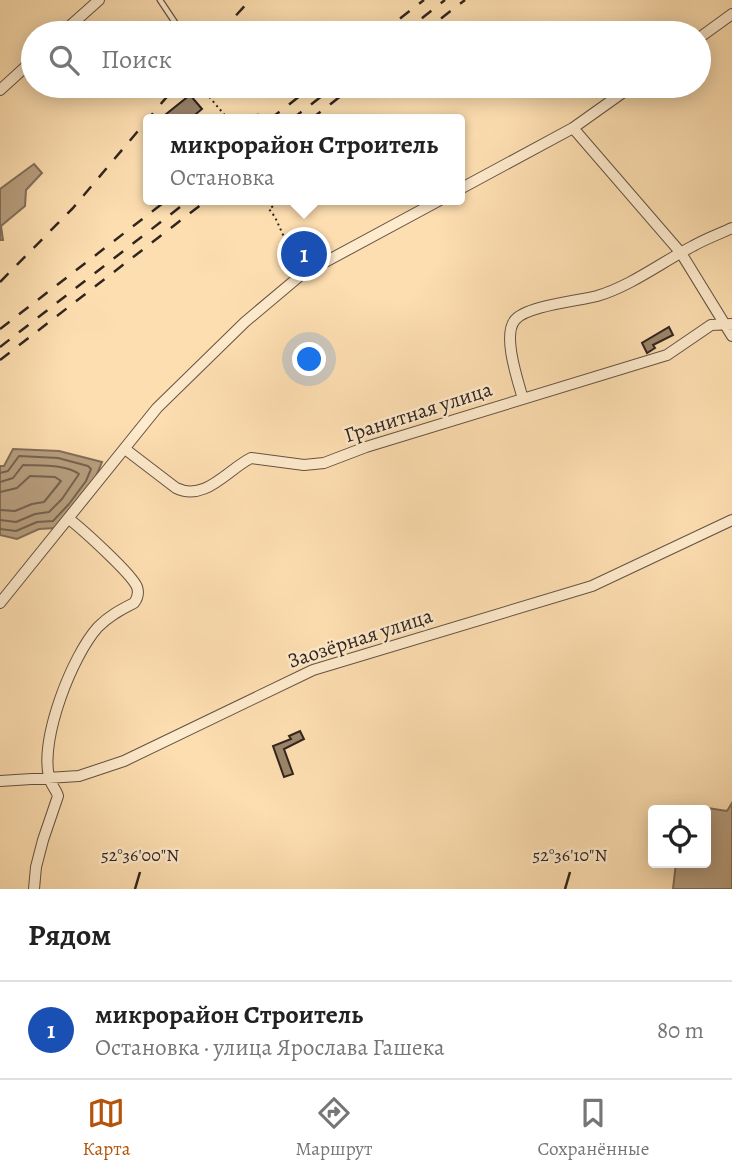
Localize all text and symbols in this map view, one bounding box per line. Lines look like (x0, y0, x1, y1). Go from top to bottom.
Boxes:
search box (21, 21, 711, 98)
icon: search (45, 41, 83, 79)
text: Поиск (101, 42, 172, 77)
popup (143, 114, 465, 205)
text: микрорайон Строитель (170, 127, 438, 162)
text: Остановка (170, 162, 275, 193)
pin: 1 (281, 228, 327, 280)
your location (292, 342, 326, 376)
street label: Гранитная улица (340, 375, 496, 449)
street label: Заозёрная улица (284, 601, 436, 675)
map controls (648, 805, 711, 868)
button: locate (648, 805, 711, 868)
text: 52°36'00"N (101, 843, 179, 867)
text: 52°36'10"N (533, 843, 607, 867)
text: Рядом (28, 915, 111, 955)
text: микрорайон Строитель (95, 997, 363, 1032)
text: 1 (47, 1015, 55, 1046)
text: 80 m (657, 1015, 704, 1046)
text: Остановка · улица Ярослава Гашека (95, 1032, 445, 1063)
tab: Карта (83, 1094, 130, 1162)
tab: Маршрут (295, 1094, 372, 1162)
tab: Сохранённые (537, 1094, 649, 1162)

